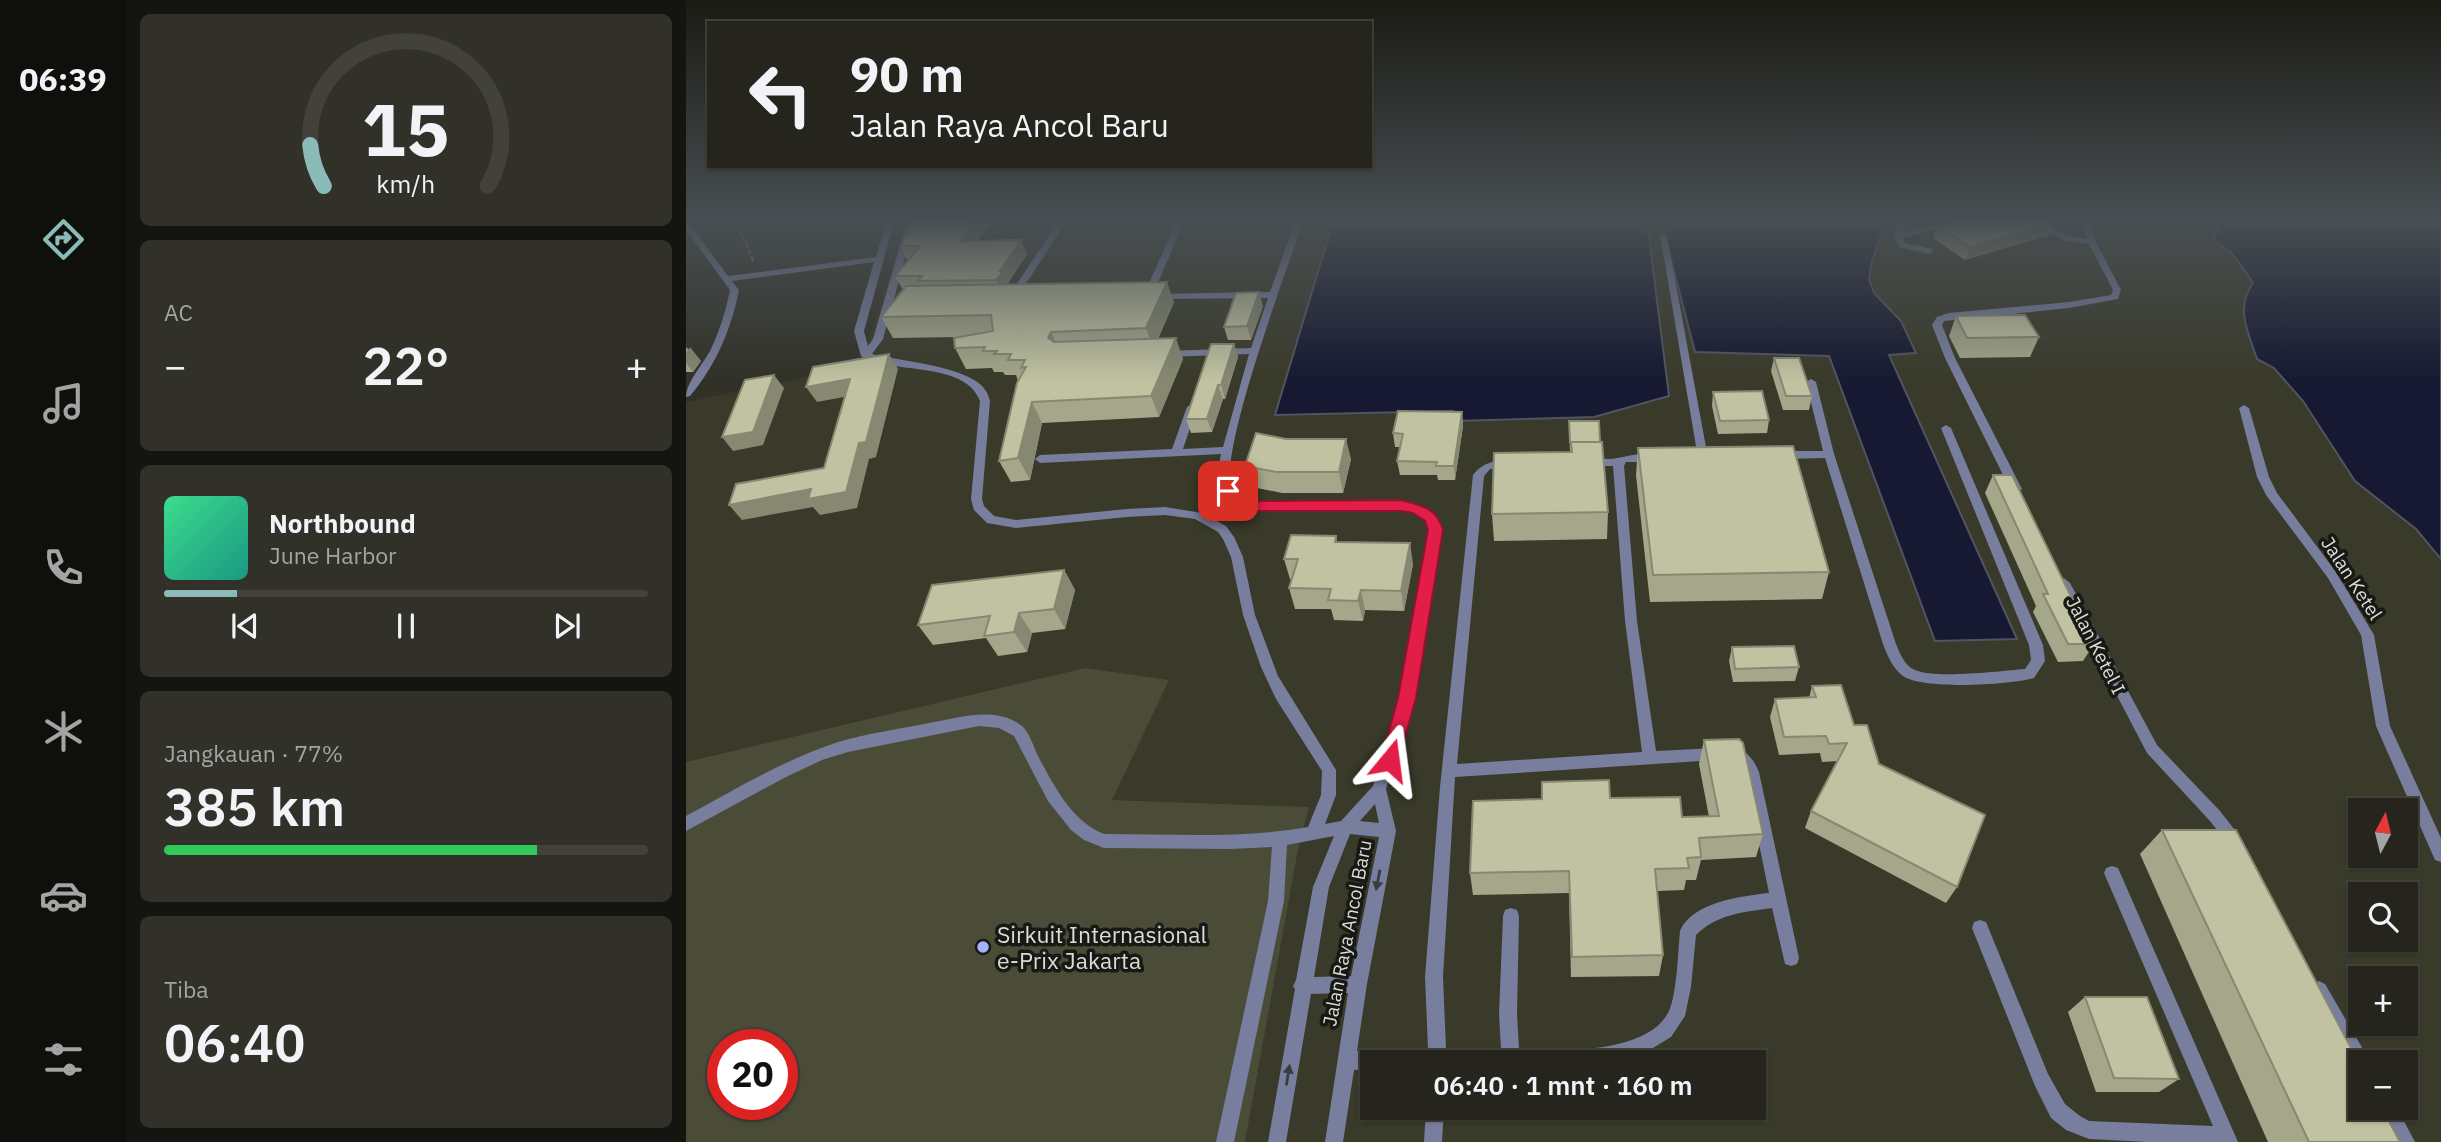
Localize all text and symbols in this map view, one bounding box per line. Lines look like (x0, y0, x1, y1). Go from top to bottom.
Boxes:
text: 90 m (850, 42, 964, 105)
icon: left (735, 49, 826, 140)
text: 06:39 (19, 58, 107, 100)
text: 15 (362, 81, 450, 176)
text: Jalan Raya Ancol Baru (850, 104, 1169, 146)
text: km/h (377, 167, 435, 200)
icon: directions (39, 215, 88, 264)
text: AC (164, 297, 193, 327)
text: 22° (363, 332, 449, 399)
text: − (164, 341, 187, 390)
text: + (625, 341, 648, 390)
icon: music (39, 379, 88, 428)
pin (1198, 461, 1258, 521)
icon: arrive (1209, 472, 1247, 510)
text: Northbound (269, 506, 416, 540)
street label: Jalan Ketel (2316, 532, 2388, 624)
text: June Harbor (269, 540, 397, 570)
icon: phone (39, 543, 88, 592)
street label: Jalan Ketel I (2061, 592, 2131, 698)
icon: previous (226, 607, 264, 645)
icon: pause (387, 607, 425, 645)
icon: next (548, 607, 586, 645)
icon: climate (39, 707, 88, 756)
position arrow (1353, 723, 1427, 797)
text: Jangkauan · 77% (164, 738, 343, 768)
text: 385 km (164, 773, 345, 840)
north arrow (2348, 798, 2418, 868)
map controls (2348, 798, 2418, 1120)
street label: Jalan Raya Ancol Baru (1317, 838, 1377, 1028)
one-way arrow (1373, 869, 1384, 891)
icon: car (39, 871, 88, 920)
button: search (2348, 882, 2418, 952)
place label: Sirkuit Internasional e-Prix Jakarta (997, 919, 1207, 975)
marker: Sirkuit Internasional e-Prix Jakarta (975, 939, 991, 955)
button: + (2348, 966, 2418, 1036)
text: Tiba (164, 974, 209, 1004)
text: 06:40 (164, 1009, 305, 1076)
speed limit sign: 20 (707, 1029, 798, 1120)
icon: filters (39, 1035, 88, 1084)
button: − (2348, 1050, 2418, 1120)
one-way arrow (1283, 1064, 1294, 1086)
text: 06:40 · 1 mnt · 160 m (1433, 1068, 1693, 1102)

